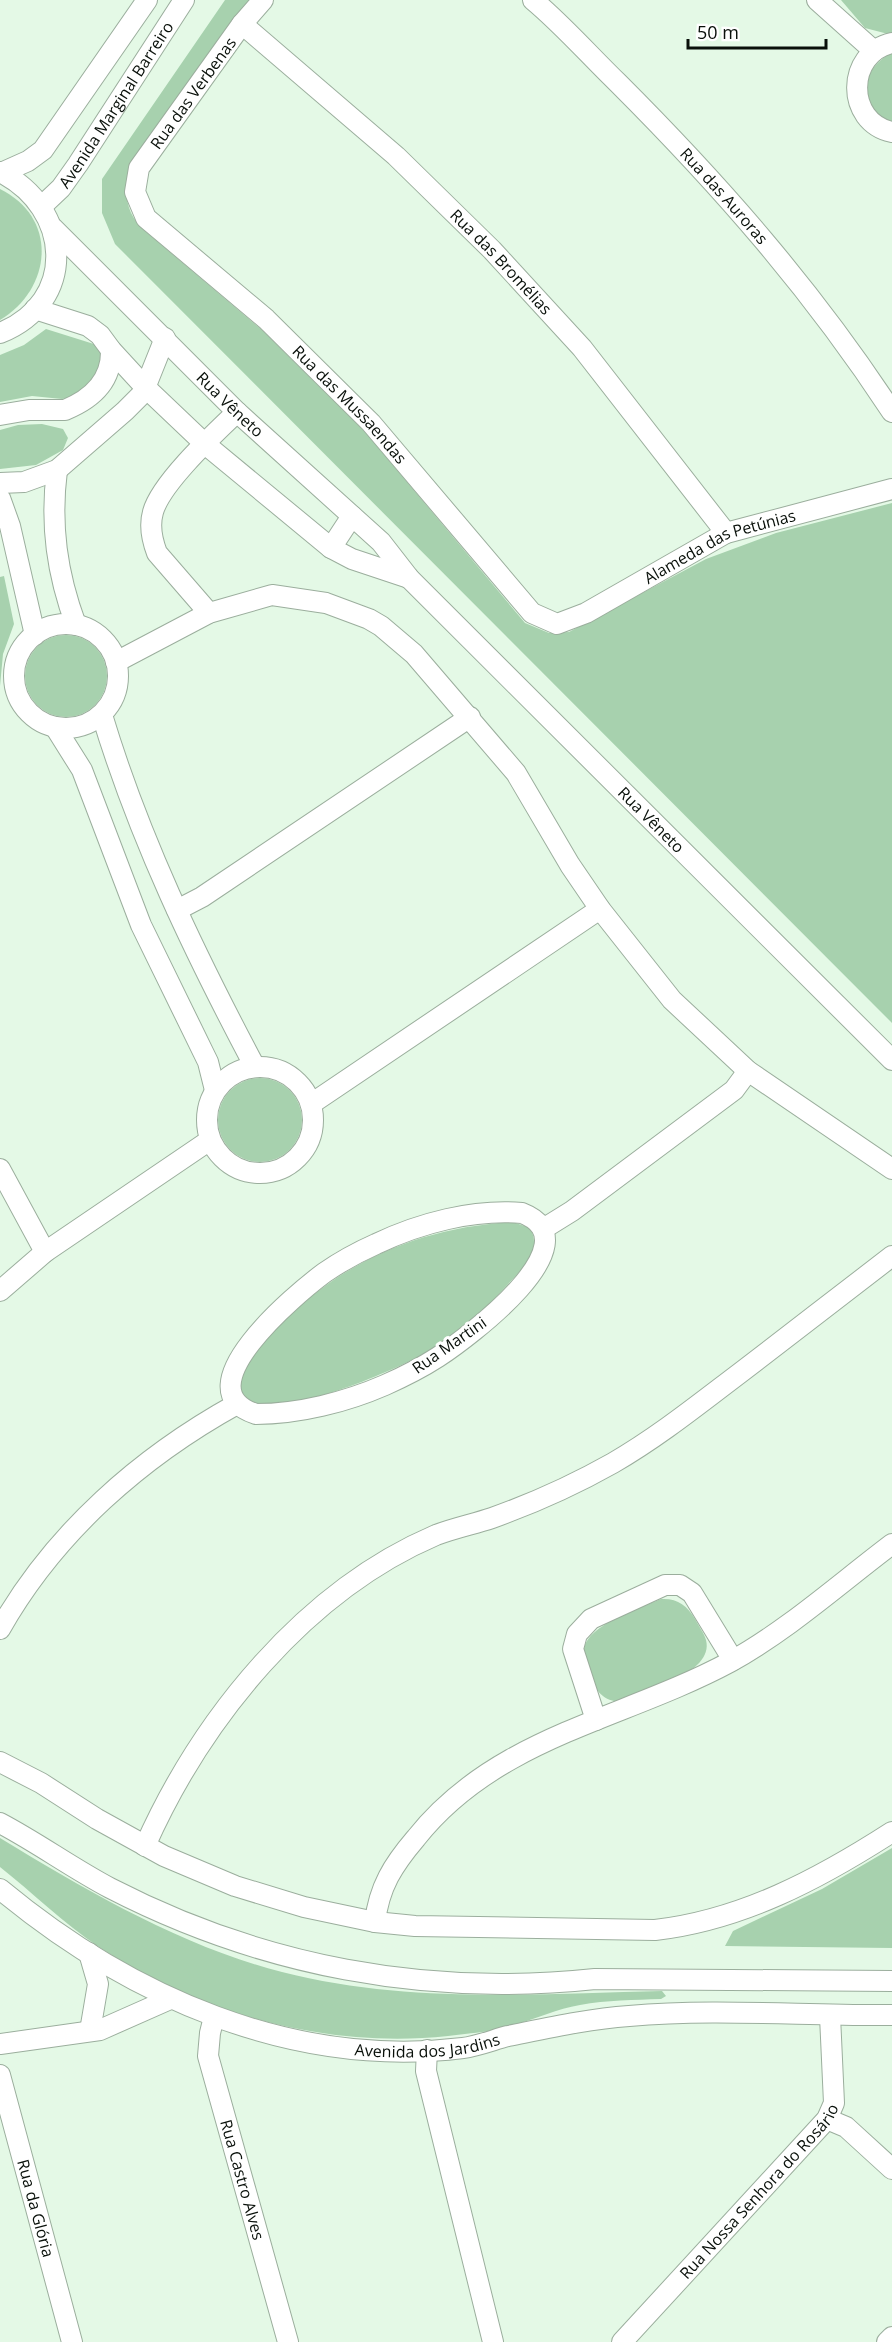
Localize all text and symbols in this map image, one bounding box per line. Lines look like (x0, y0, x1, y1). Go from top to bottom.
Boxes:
scale bar (688, 12, 826, 50)
street label: Avenida Marginal Barreiro (53, 17, 178, 192)
text: 50 m (697, 20, 739, 44)
street label: Rua das Verbenas (145, 33, 241, 153)
street label: Rua das Auroras (675, 143, 773, 249)
street label: Rua das Bromélias (446, 204, 557, 319)
street label: Rua das Mussaendas (288, 340, 412, 468)
street label: Rua Vêneto (192, 367, 268, 442)
street label: Alameda das Petúnias (640, 504, 798, 589)
street label: Rua Vêneto (613, 782, 689, 858)
street label: Rua Martini (407, 1311, 491, 1379)
street label: Avenida dos Jardins (354, 2028, 503, 2063)
street label: Rua Nossa Senhora do Rosário (674, 2100, 843, 2284)
street label: Rua Castro Alves (215, 2117, 270, 2242)
street label: Rua da Glória (12, 2157, 60, 2260)

